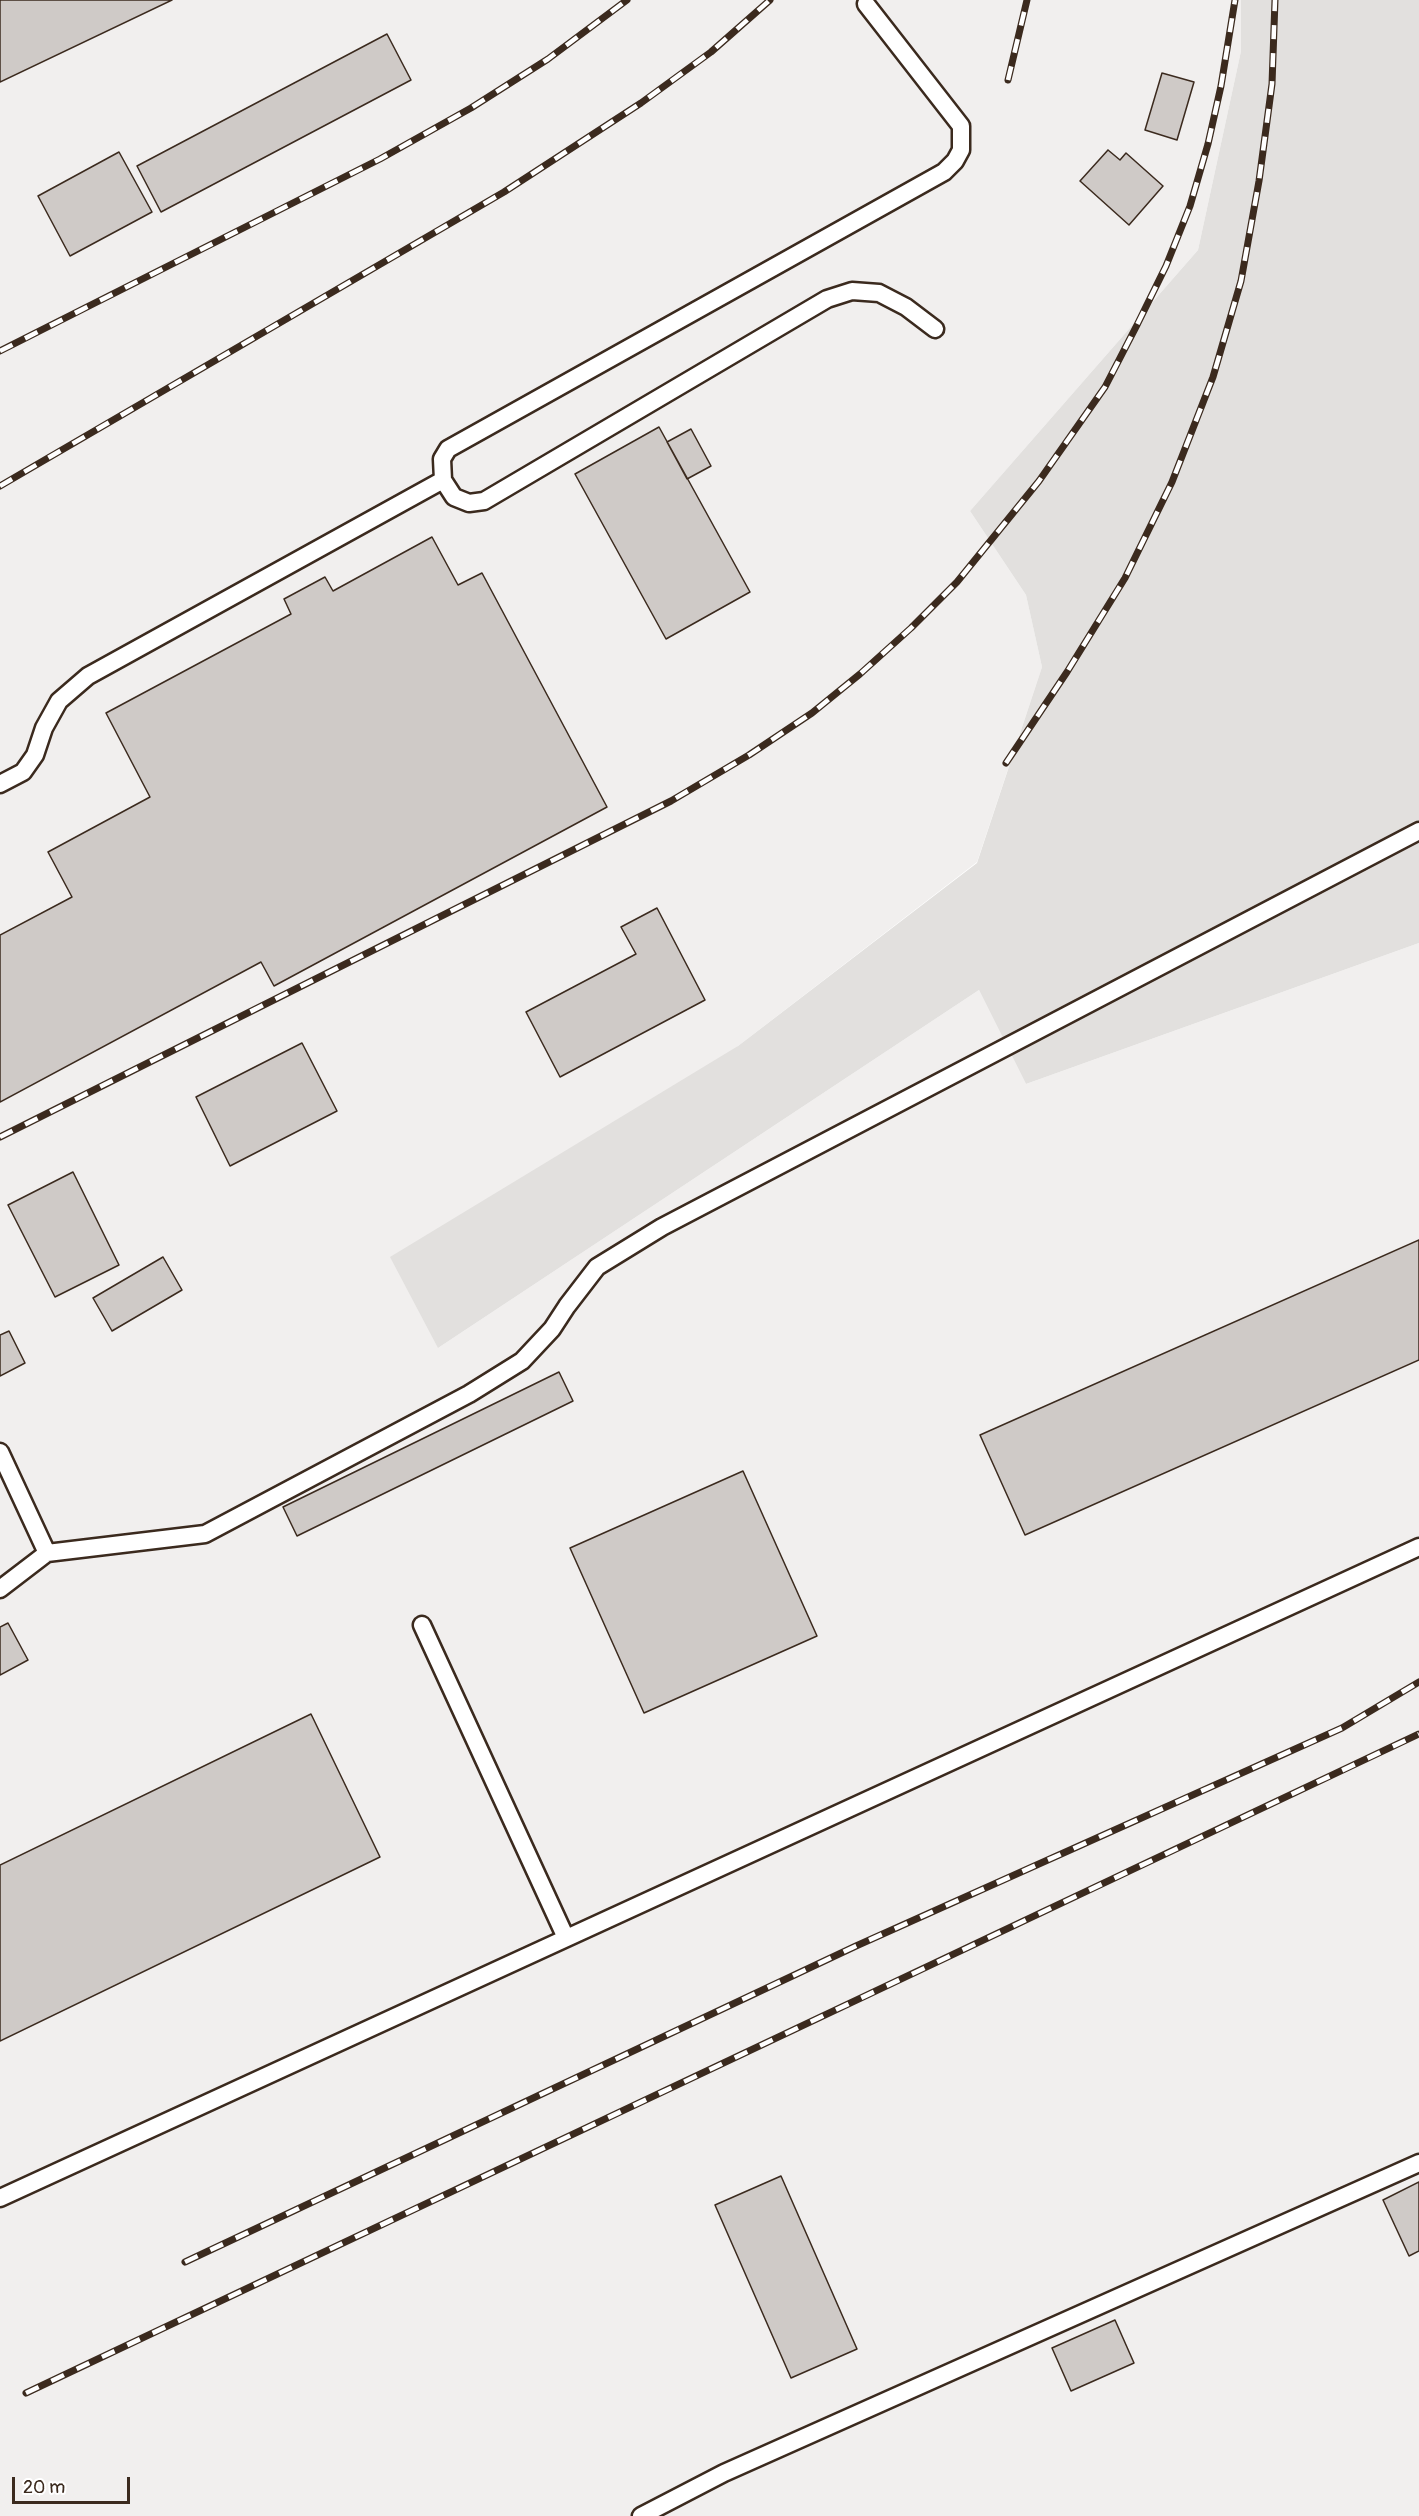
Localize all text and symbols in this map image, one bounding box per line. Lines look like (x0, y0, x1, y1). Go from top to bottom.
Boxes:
scale bar (15, 2465, 134, 2503)
text: 20 m (23, 2476, 65, 2499)

